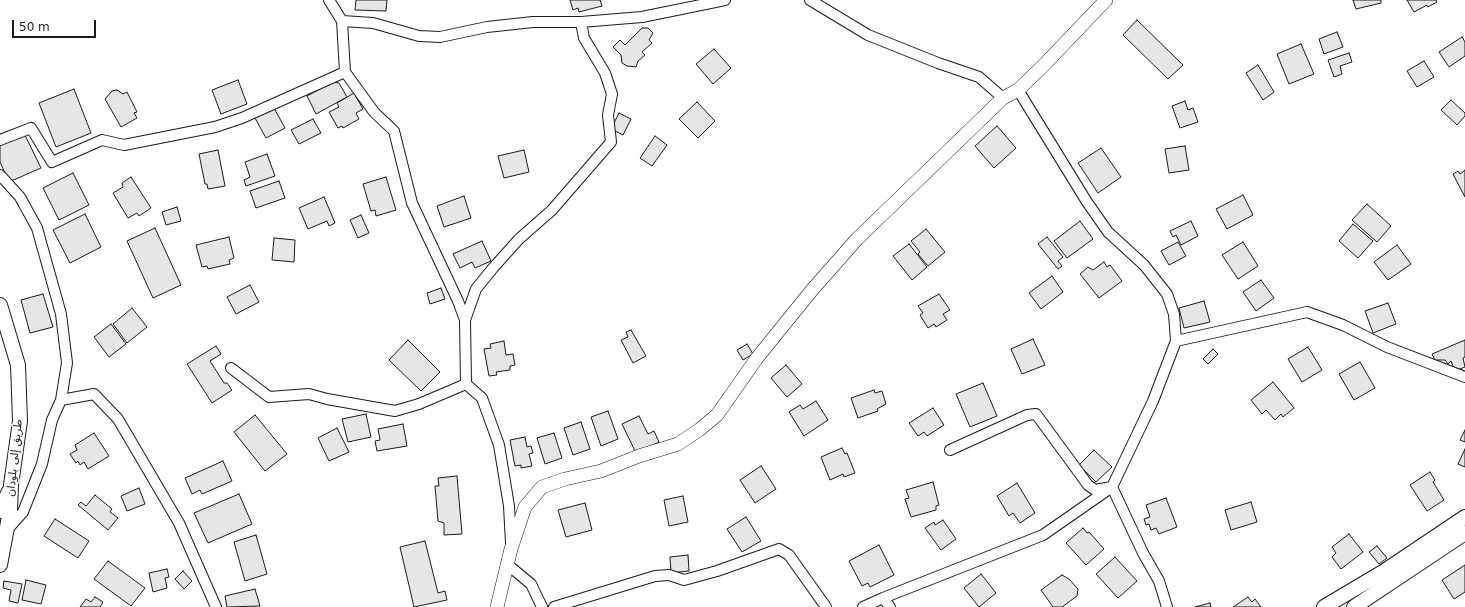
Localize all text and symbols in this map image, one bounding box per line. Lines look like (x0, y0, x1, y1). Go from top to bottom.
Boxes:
scale bar (14, 12, 98, 38)
text: 50 m (19, 20, 50, 34)
street label: طريق إلى بلودان (4, 419, 26, 497)

